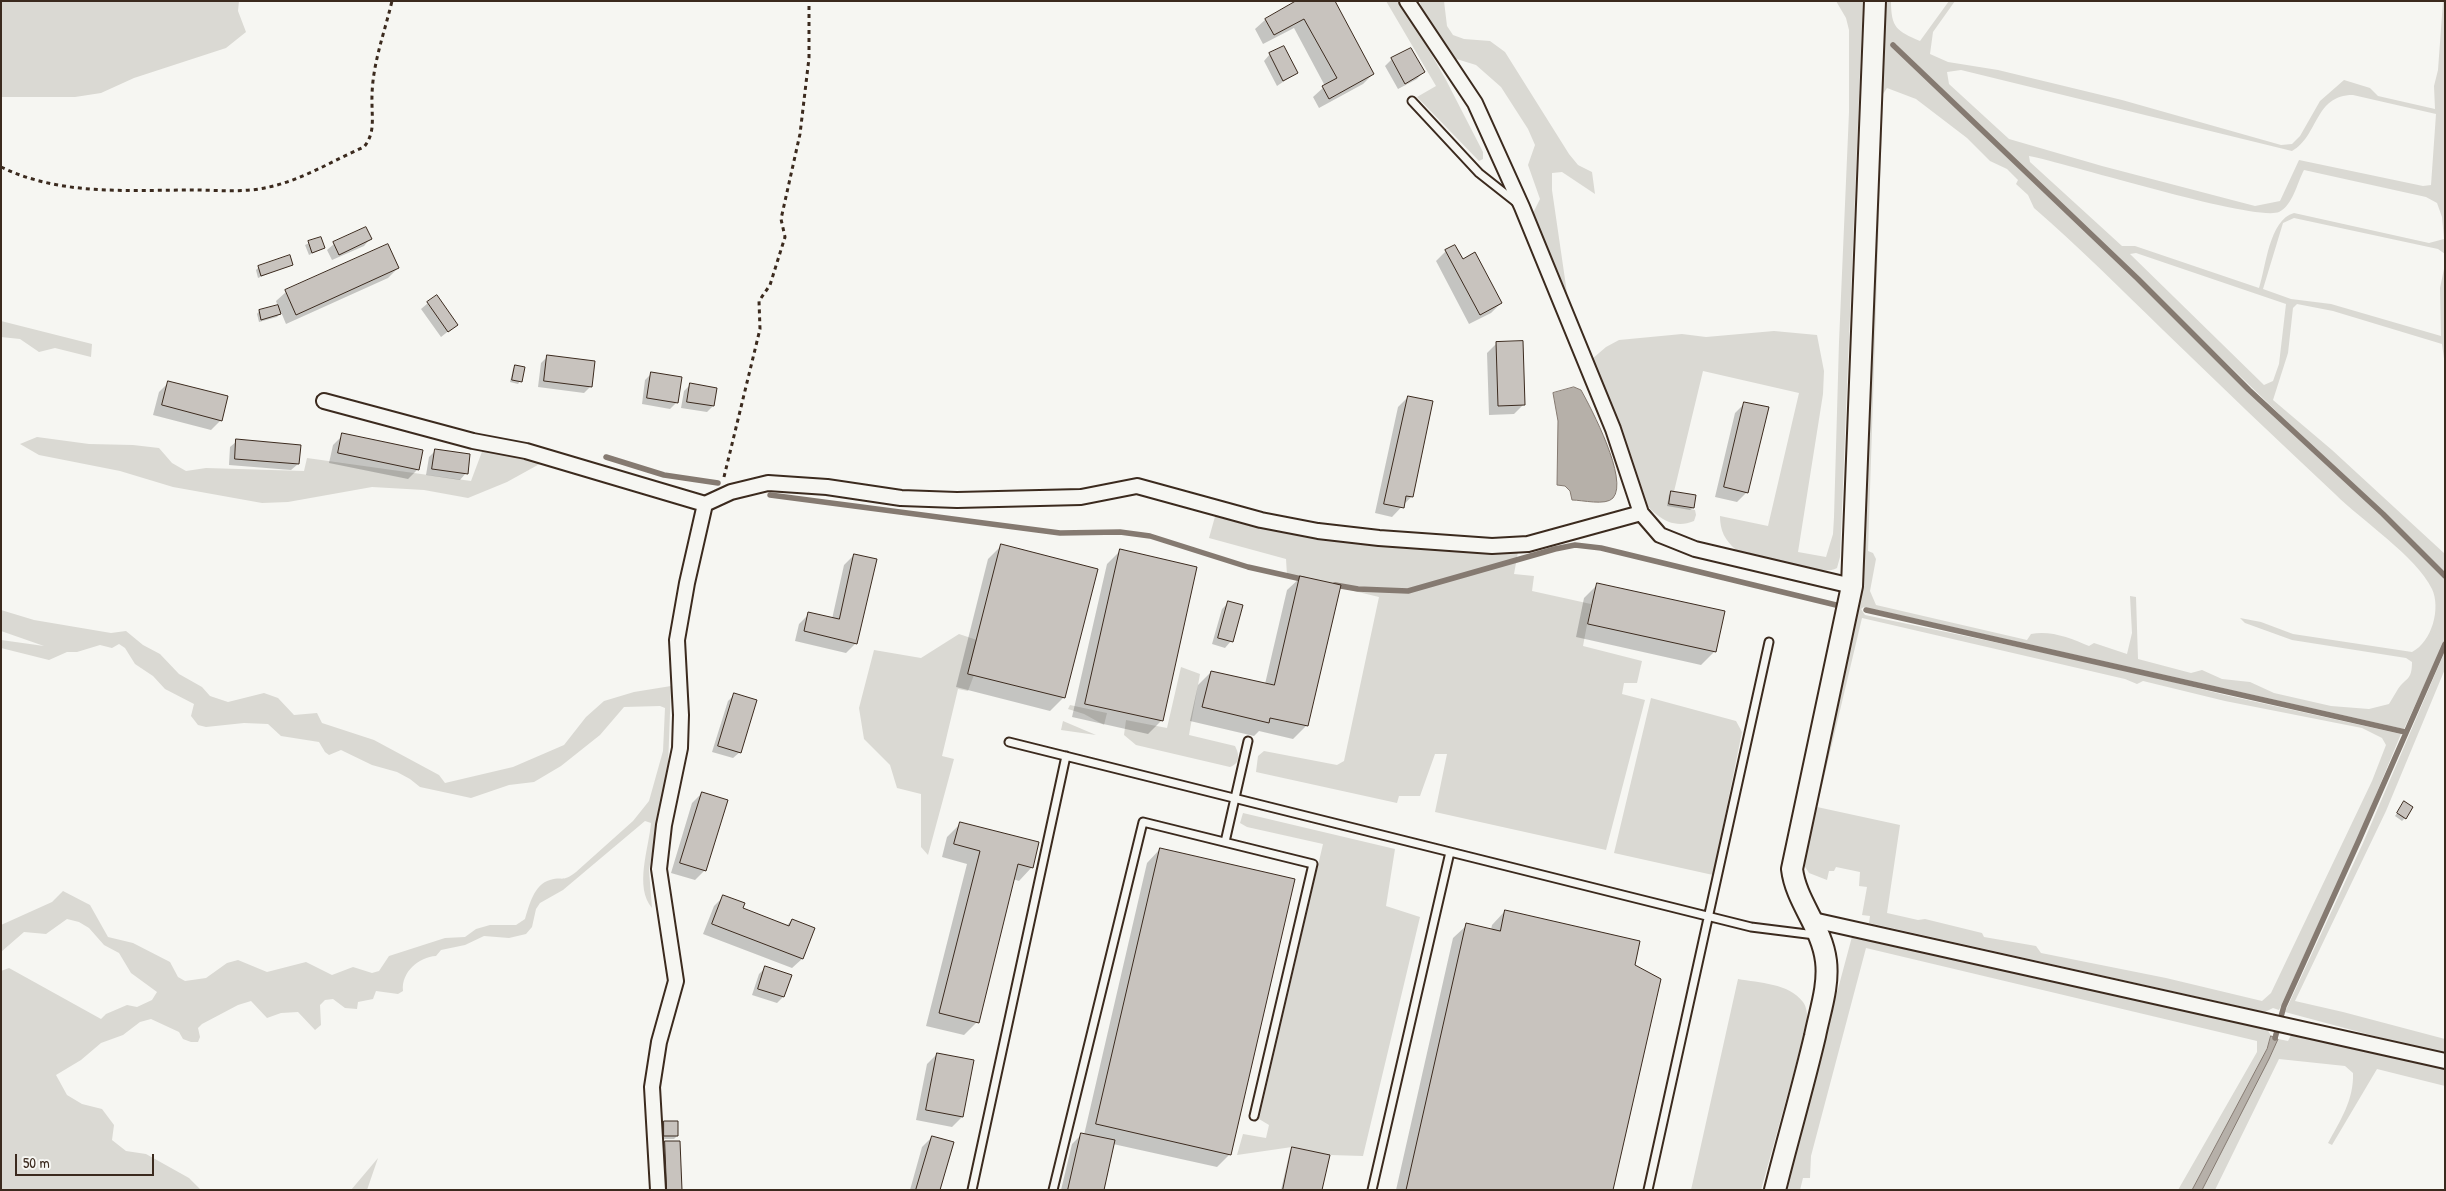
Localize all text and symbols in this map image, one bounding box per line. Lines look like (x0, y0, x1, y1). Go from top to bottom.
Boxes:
scale bar (18, 1144, 156, 1176)
text: 50 m (23, 1152, 50, 1173)

